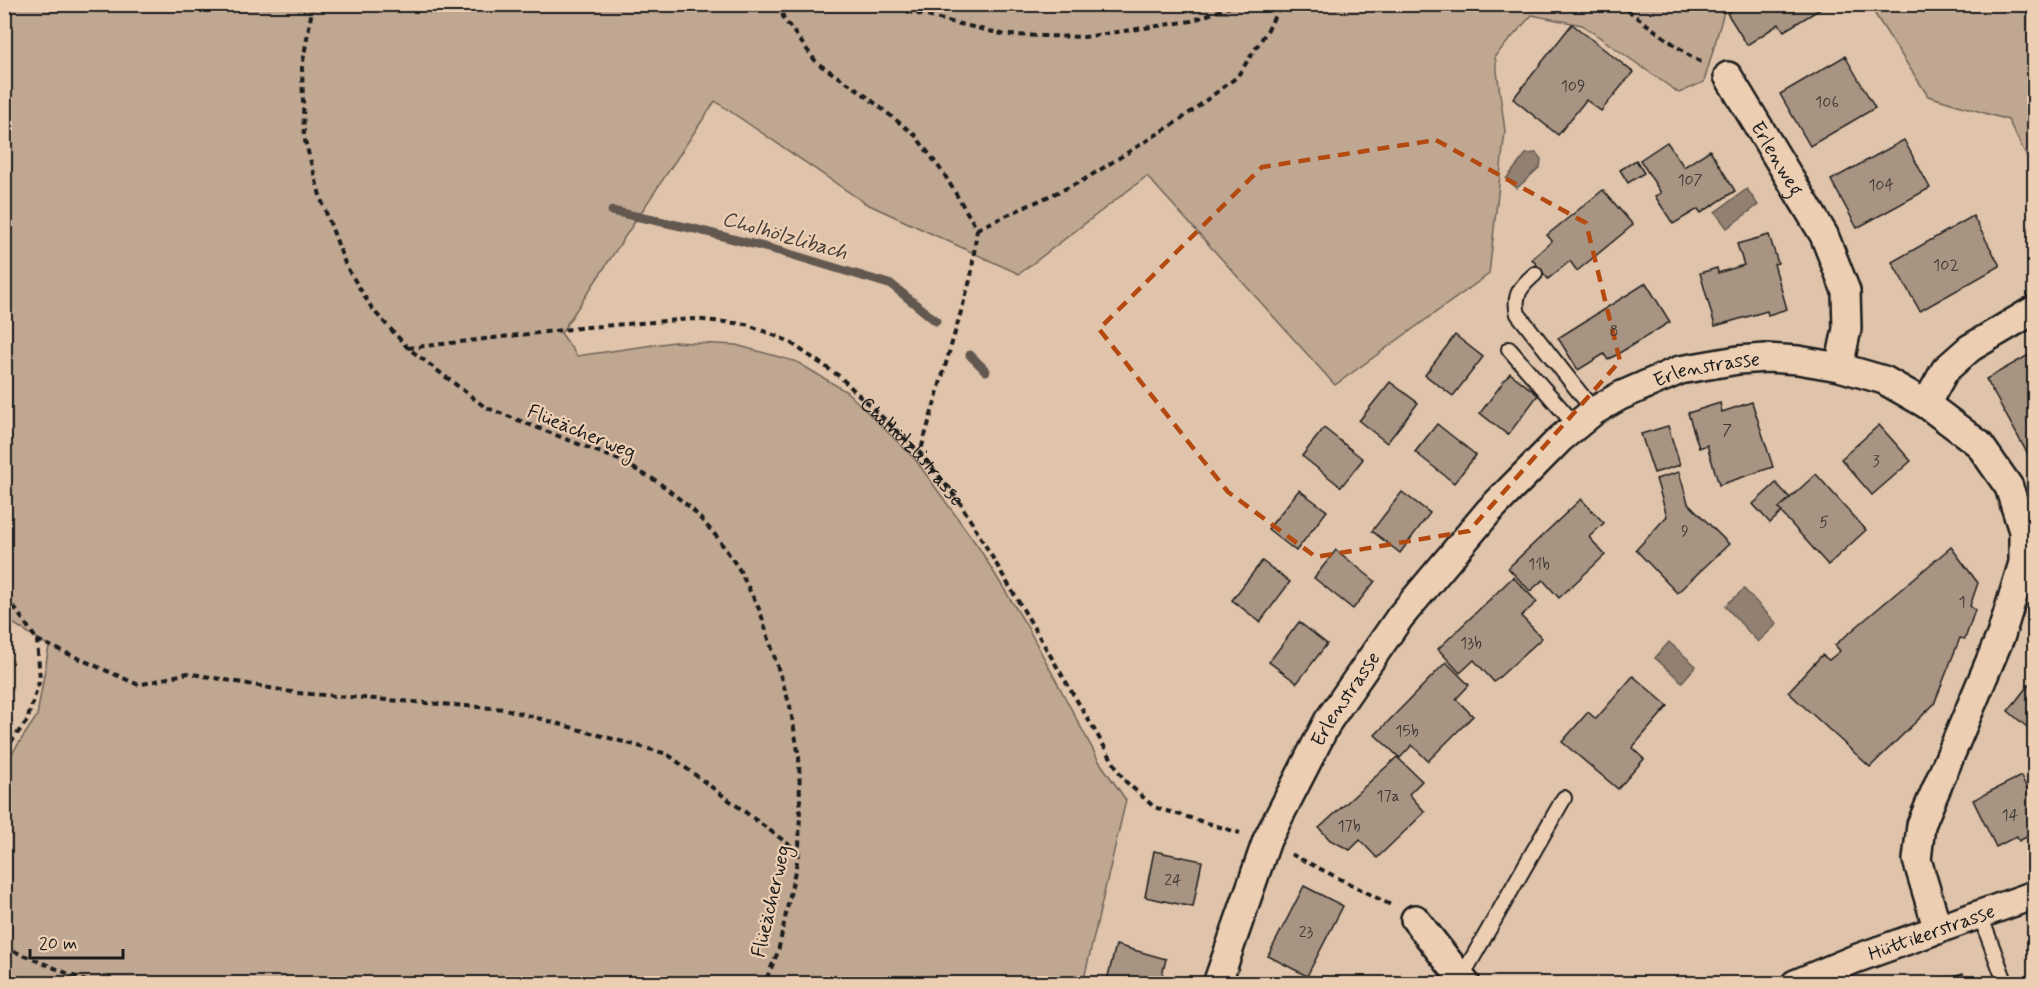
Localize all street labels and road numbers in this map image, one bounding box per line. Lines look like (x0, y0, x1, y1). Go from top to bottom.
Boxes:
street label: Erlenweg (1743, 116, 1809, 202)
street label: Erlenstrasse (1650, 346, 1761, 395)
street label: Cholhölzlistrasse (853, 391, 970, 512)
street label: Flüeächerweg (523, 398, 640, 467)
street label: Erlenstrasse (1305, 647, 1387, 751)
street label: Flüeächerweg (745, 842, 799, 961)
street label: Hüttikerstrasse (1865, 898, 1999, 968)

